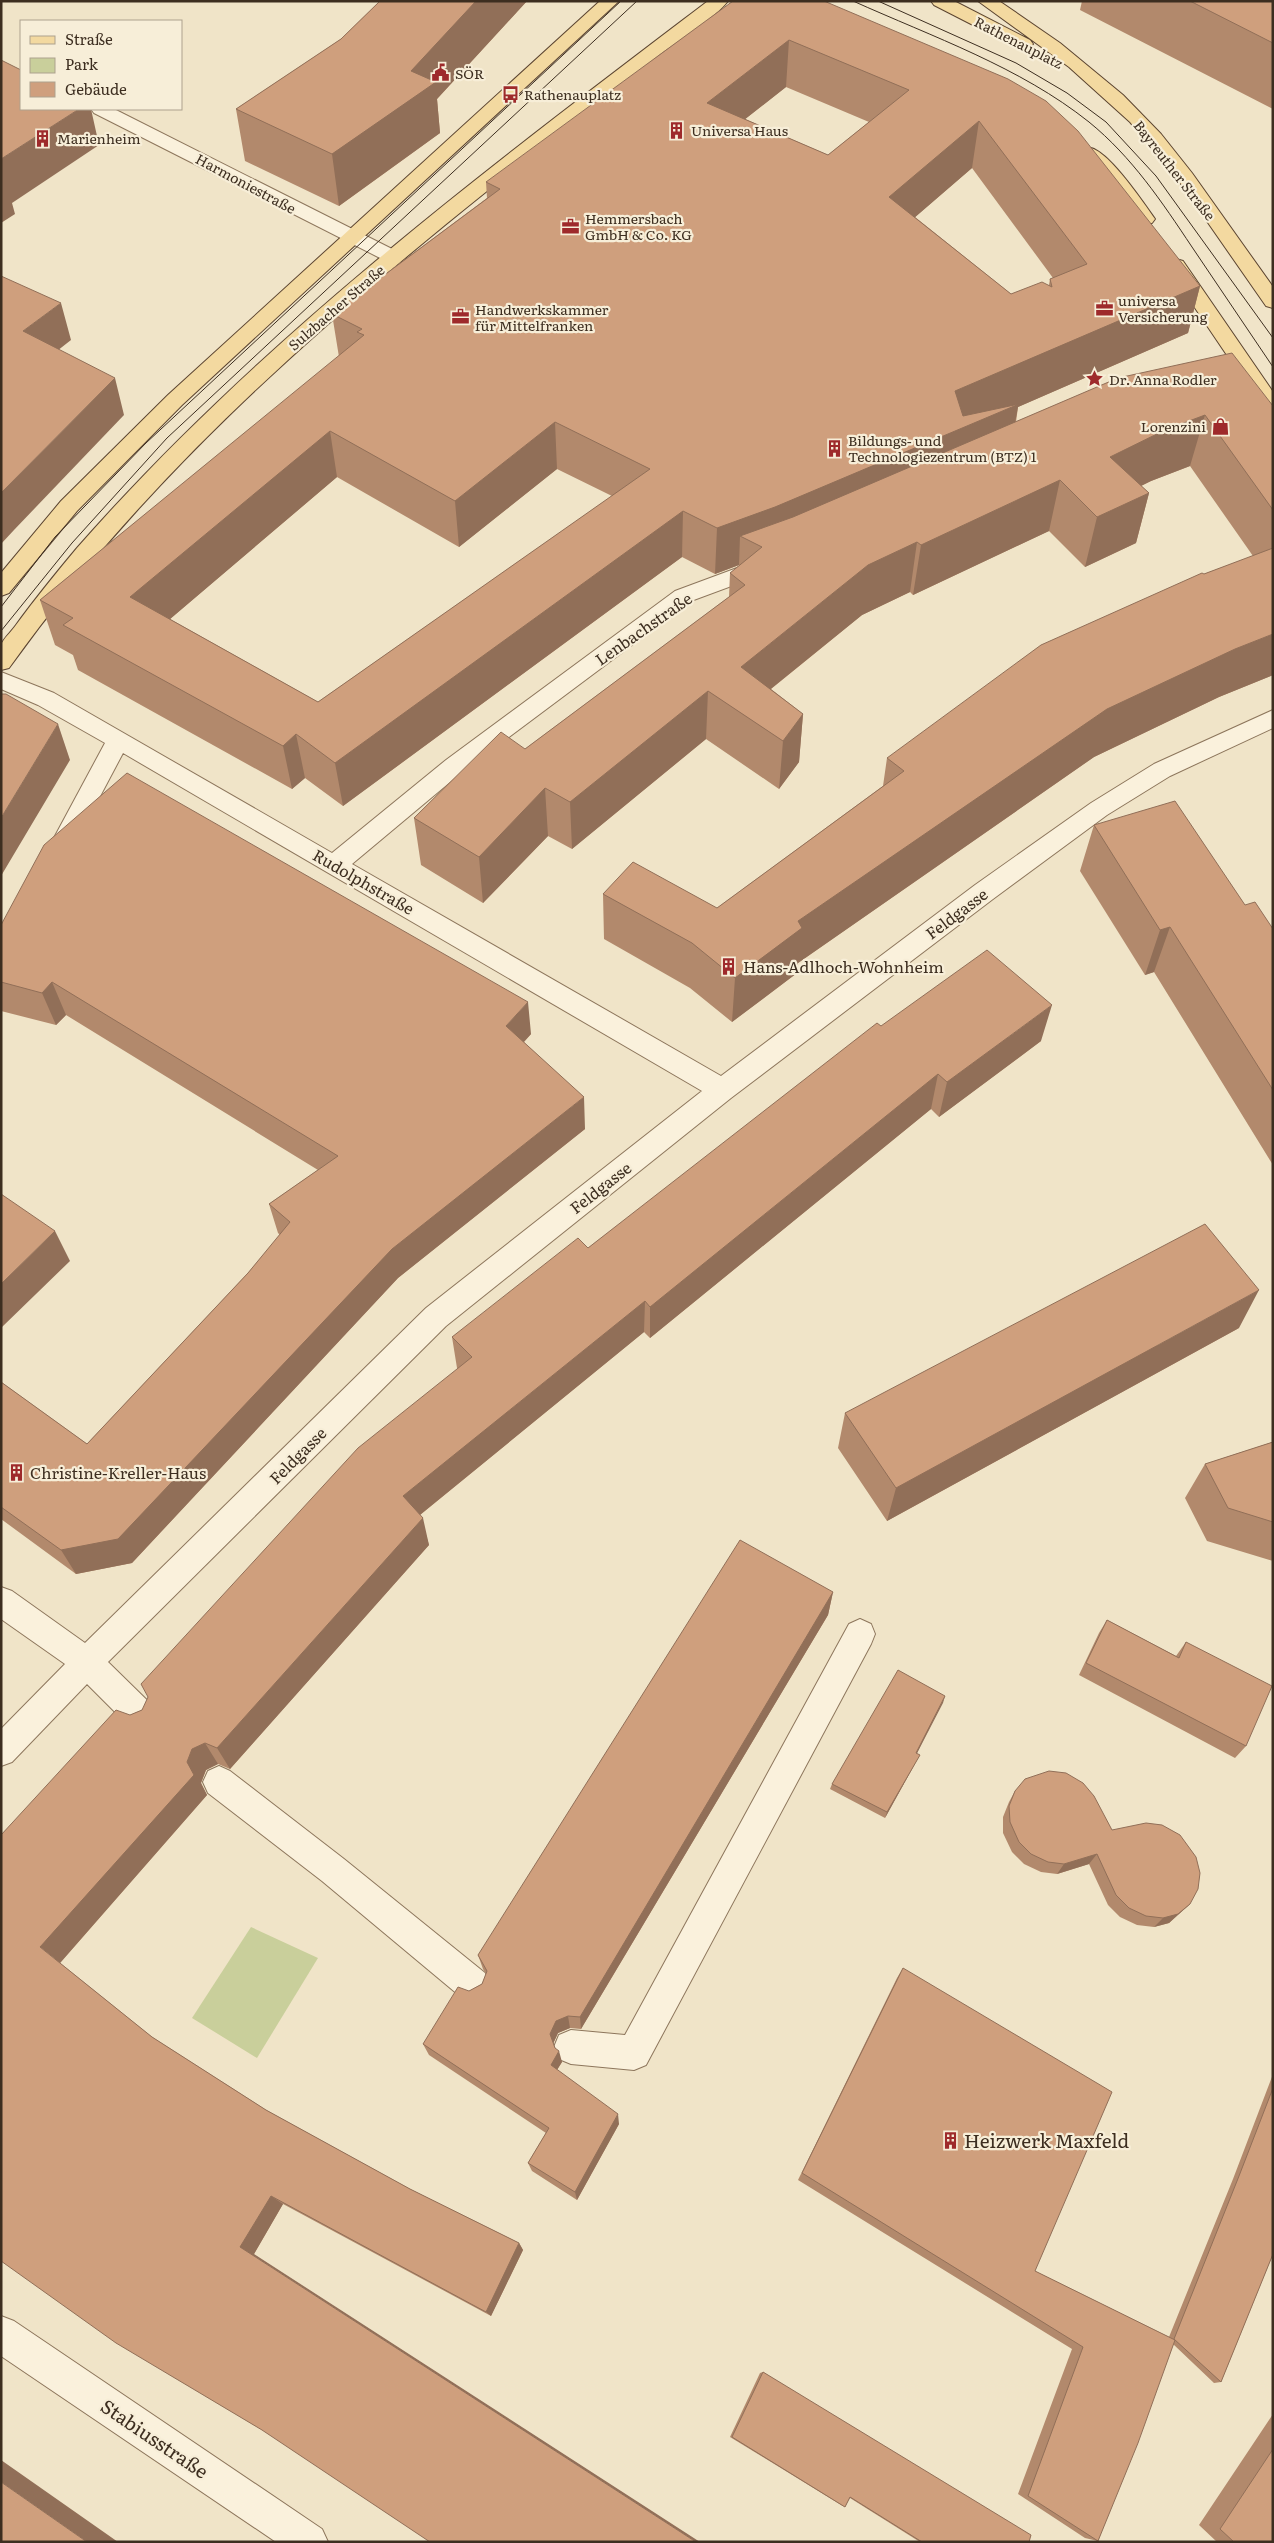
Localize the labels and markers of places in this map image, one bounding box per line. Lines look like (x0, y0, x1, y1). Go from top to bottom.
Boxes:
public building icon: SÖR (431, 63, 451, 83)
place label: SÖR (455, 63, 484, 83)
bus stop icon: Rathenauplatz (500, 84, 520, 104)
place label: Rathenauplatz (524, 84, 621, 104)
building icon: Universa Haus (667, 120, 687, 140)
place label: Universa Haus (691, 120, 788, 140)
building icon: Marienheim (33, 128, 53, 148)
place label: Marienheim (57, 128, 141, 148)
place label: Hemmersbach GmbH & Co. KG (585, 208, 692, 244)
office icon: Hemmersbach GmbH & Co. KG (561, 216, 581, 236)
place label: universa Versicherung (1118, 290, 1208, 326)
office icon: universa Versicherung (1094, 298, 1114, 318)
place label: Handwerkskammer für Mittelfranken (475, 299, 609, 335)
office icon: Handwerkskammer für Mittelfranken (451, 307, 471, 327)
place icon: Dr. Anna Rodler (1085, 369, 1105, 389)
place label: Dr. Anna Rodler (1109, 369, 1217, 389)
place label: Lorenzini (1141, 416, 1206, 436)
shop icon: Lorenzini (1210, 416, 1230, 436)
place label: Bildungs- und Technologiezentrum (BTZ) 1 (848, 430, 1037, 466)
building icon: Bildungs- und Technologiezentrum (BTZ) 1 (824, 438, 844, 458)
place label: Hans-Adlhoch-Wohnheim (743, 954, 944, 978)
building icon: Hans-Adlhoch-Wohnheim (719, 956, 739, 976)
place label: Christine-Kreller-Haus (30, 1460, 206, 1484)
building icon: Christine-Kreller-Haus (6, 1462, 26, 1482)
place label: Heizwerk Maxfeld (964, 2126, 1129, 2154)
building icon: Heizwerk Maxfeld (940, 2130, 960, 2150)

